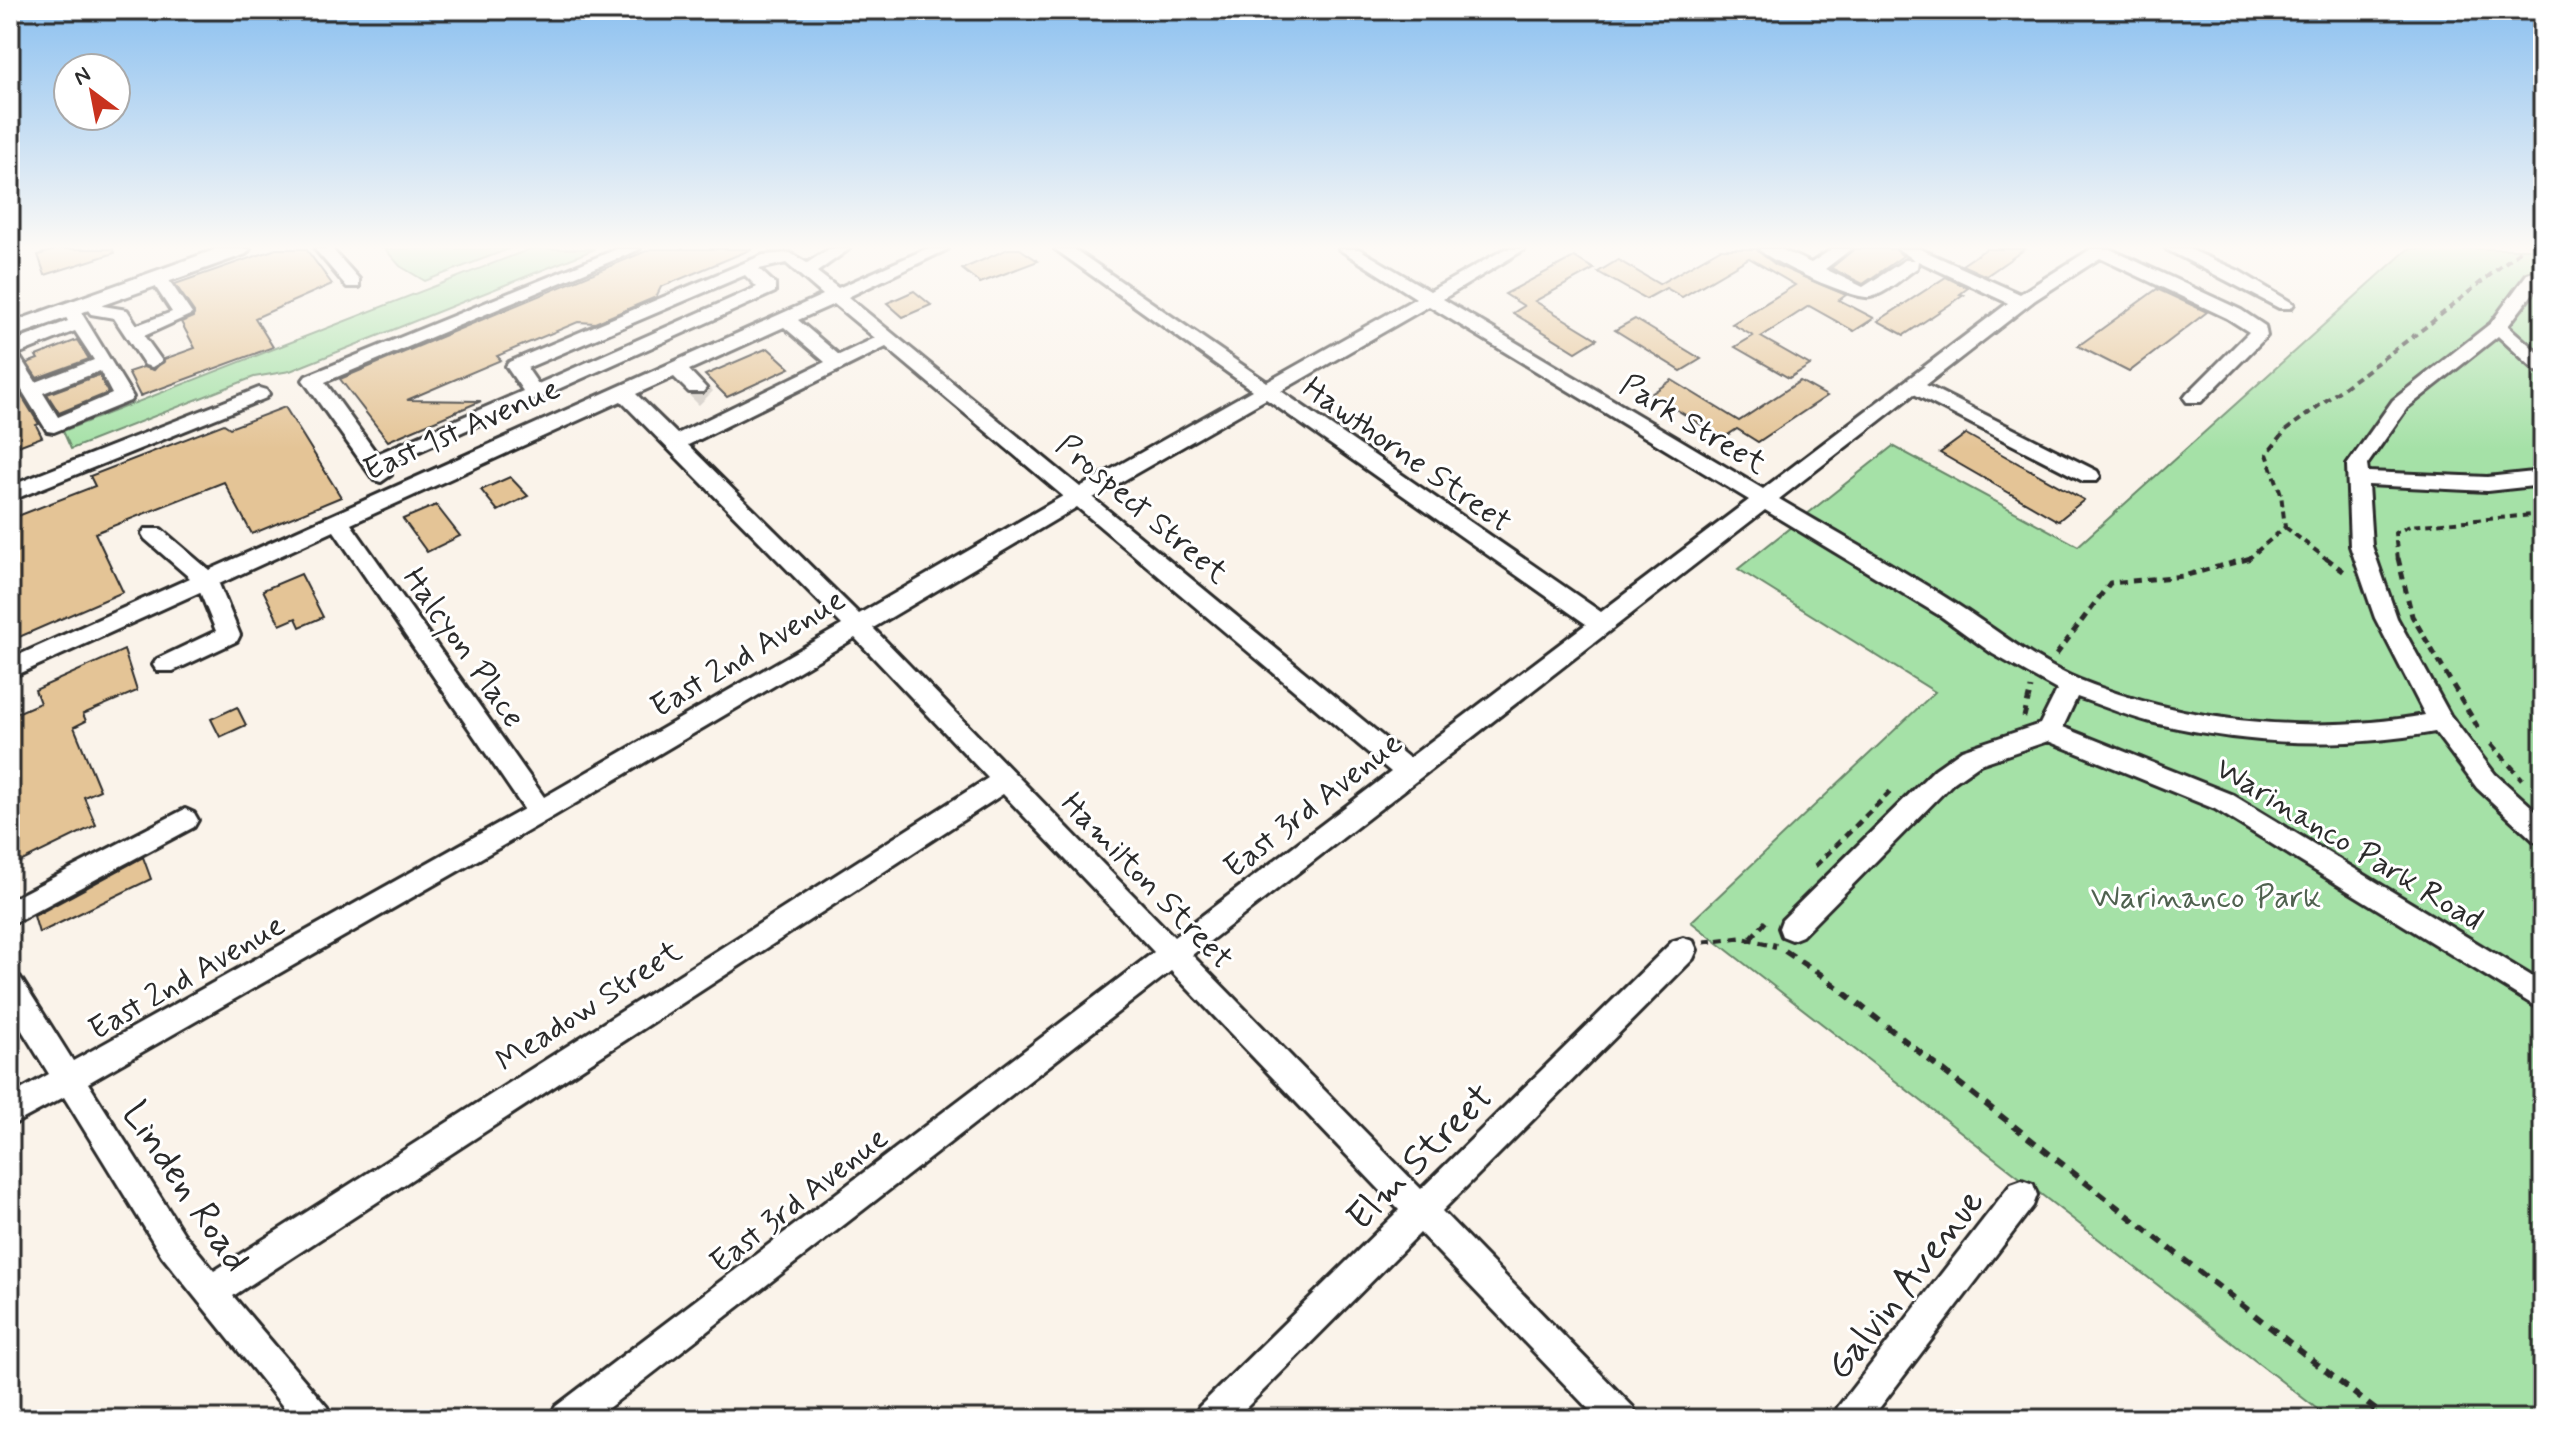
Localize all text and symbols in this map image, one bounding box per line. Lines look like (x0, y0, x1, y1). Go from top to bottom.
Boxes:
north arrow (52, 52, 132, 132)
text: N (69, 61, 96, 92)
street label: Park Street (1612, 365, 1774, 485)
street label: East 1st Avenue (357, 368, 566, 492)
street label: Hawthorne Street (1294, 368, 1520, 543)
street label: Prospect Street (1047, 425, 1237, 594)
street label: Halcyon Place (393, 559, 534, 737)
street label: East 2nd Avenue (643, 579, 853, 728)
street label: East 3rd Avenue (1215, 723, 1411, 888)
street label: Warinanco Park Road (2207, 748, 2491, 941)
street label: Hamilton Street (1051, 784, 1242, 979)
park label: Warinanco Park (2091, 877, 2321, 919)
street label: East 2nd Avenue (81, 905, 293, 1051)
street label: Meadow Street (488, 931, 690, 1082)
street label: Elm Street (1337, 1074, 1505, 1242)
street label: Linden Road (110, 1093, 260, 1282)
street label: East 3rd Avenue (701, 1118, 897, 1283)
street label: Galvin Avenue (1816, 1179, 1996, 1390)

